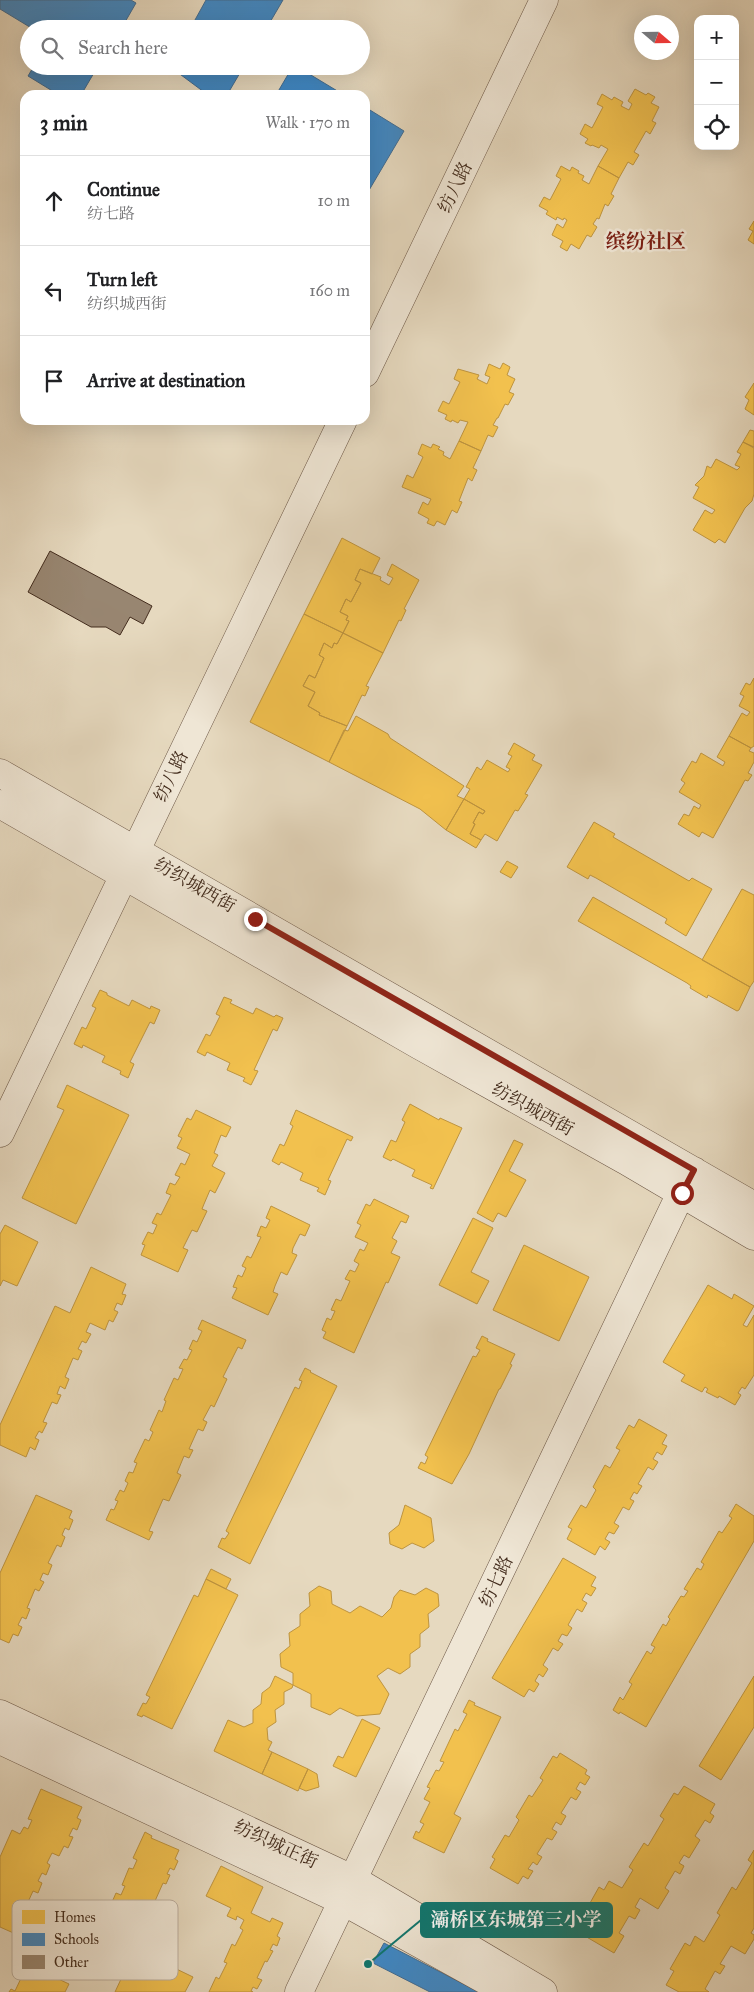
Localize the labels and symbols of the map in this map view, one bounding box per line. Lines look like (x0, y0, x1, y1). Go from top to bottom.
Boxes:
north arrow (634, 15, 679, 60)
street label: 纺八路 (433, 158, 477, 216)
district label: 缤纷社区 (606, 229, 686, 253)
street label: 纺八路 (149, 747, 193, 805)
street label: 纺织城西街 (151, 853, 239, 917)
route end (244, 908, 267, 931)
street label: 纺织城西街 (488, 1078, 578, 1140)
route start (671, 1182, 694, 1205)
street label: 纺七路 (475, 1552, 517, 1610)
street label: 纺织城正街 (231, 1815, 321, 1873)
legend (12, 1900, 178, 1980)
callout: 灞桥区东城第三小学 (421, 1903, 612, 1937)
text: 灞桥区东城第三小学 (430, 1908, 602, 1931)
text: Homes (54, 1909, 96, 1926)
text: Schools (54, 1931, 99, 1948)
text: Other (54, 1954, 89, 1971)

